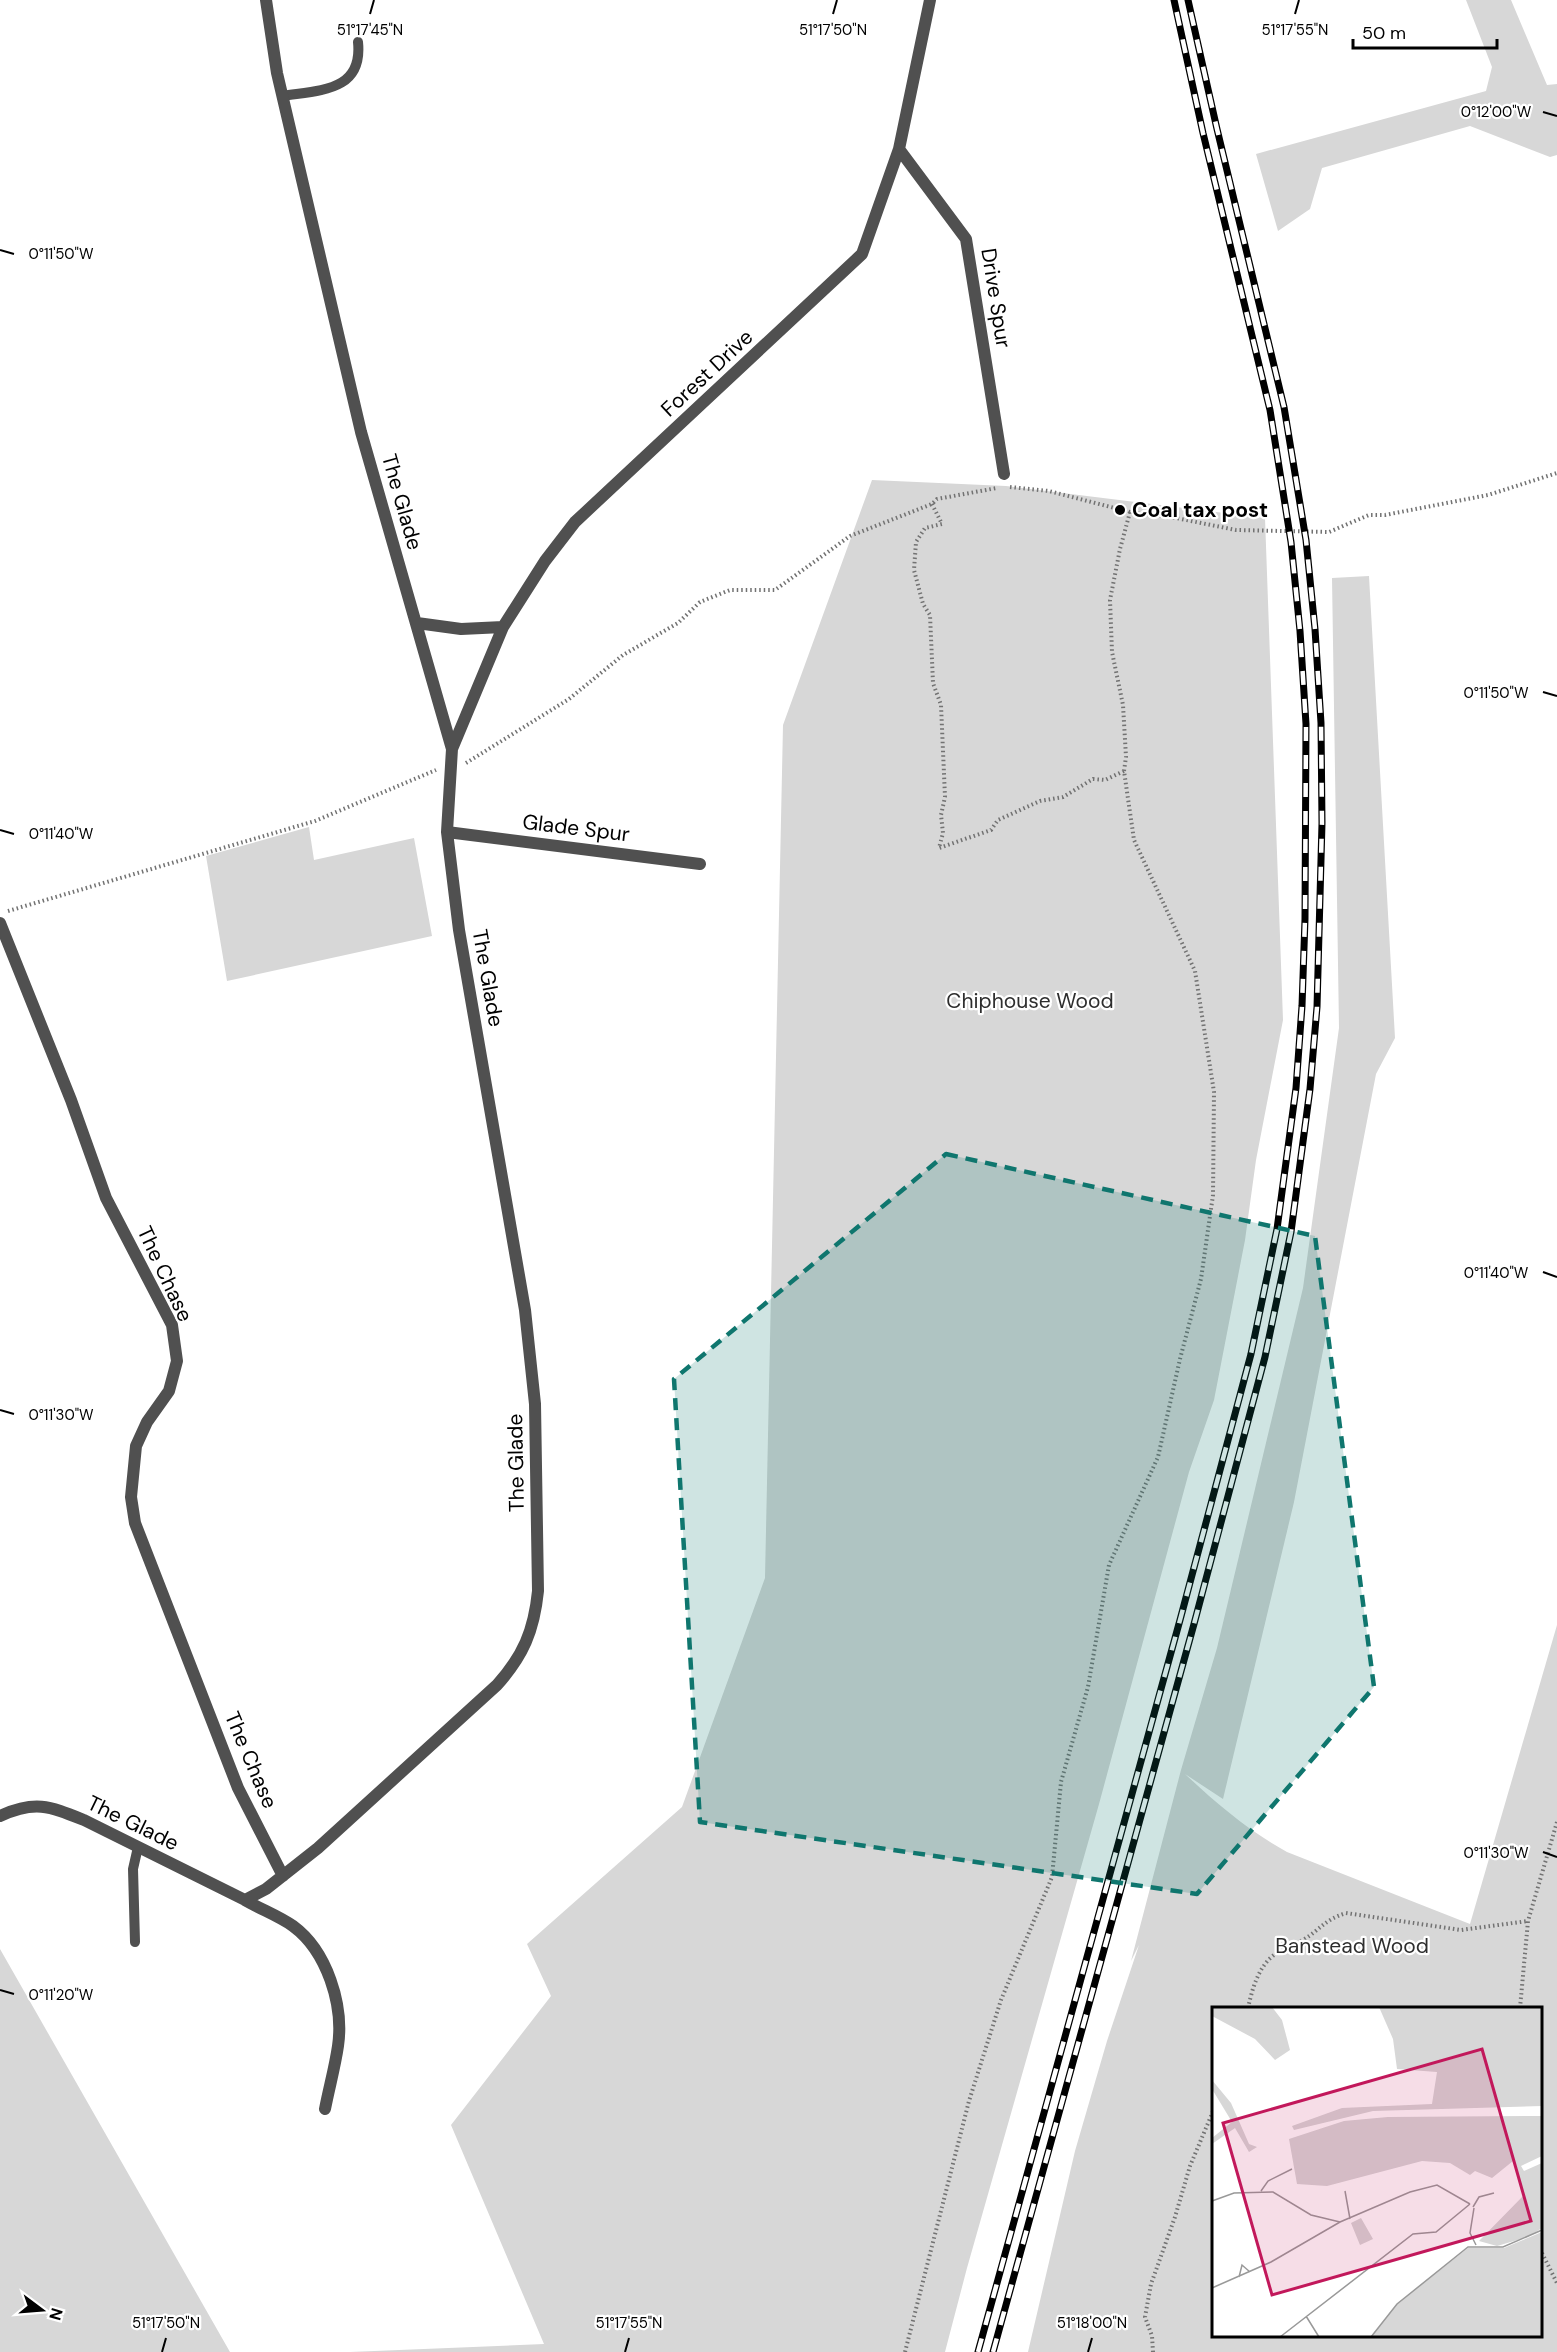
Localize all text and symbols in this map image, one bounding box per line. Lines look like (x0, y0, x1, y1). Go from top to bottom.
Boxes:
scale bar (1353, 12, 1497, 50)
text: 51°17'45"N (337, 20, 403, 40)
text: 51°17'50"N (799, 20, 867, 40)
text: 51°17'55"N (1262, 20, 1328, 40)
text: 50 m (1362, 21, 1406, 45)
text: 0°12'00"W (1461, 102, 1532, 122)
text: 0°11'50"W (29, 244, 94, 264)
street label: Drive Spur (974, 246, 1018, 350)
street label: Forest Drive (655, 323, 759, 423)
street label: The Glade (375, 451, 429, 553)
place label: Coal tax post (1132, 496, 1268, 524)
marker: Coal tax post (1113, 503, 1127, 517)
text: 0°11'50"W (1464, 683, 1529, 703)
street label: Glade Spur (521, 808, 631, 848)
text: 0°11'40"W (29, 824, 94, 844)
street label: The Glade (466, 927, 510, 1029)
park label: Chiphouse Wood (946, 987, 1114, 1015)
street label: The Chase (131, 1222, 199, 1326)
text: 0°11'40"W (1464, 1263, 1529, 1283)
text: 0°11'30"W (28, 1405, 94, 1425)
street label: The Glade (501, 1413, 531, 1512)
street label: The Chase (218, 1707, 284, 1813)
street label: The Glade (83, 1789, 183, 1857)
text: 0°11'30"W (1463, 1843, 1529, 1863)
park label: Banstead Wood (1275, 1932, 1429, 1960)
text: 0°11'20"W (29, 1985, 94, 2005)
inset map (1212, 2007, 1542, 2337)
north arrow (12, 2280, 72, 2340)
text: N (44, 2305, 68, 2323)
text: 51°17'50"N (132, 2313, 200, 2333)
text: 51°17'55"N (596, 2313, 662, 2333)
text: 51°18'00"N (1057, 2313, 1127, 2333)

